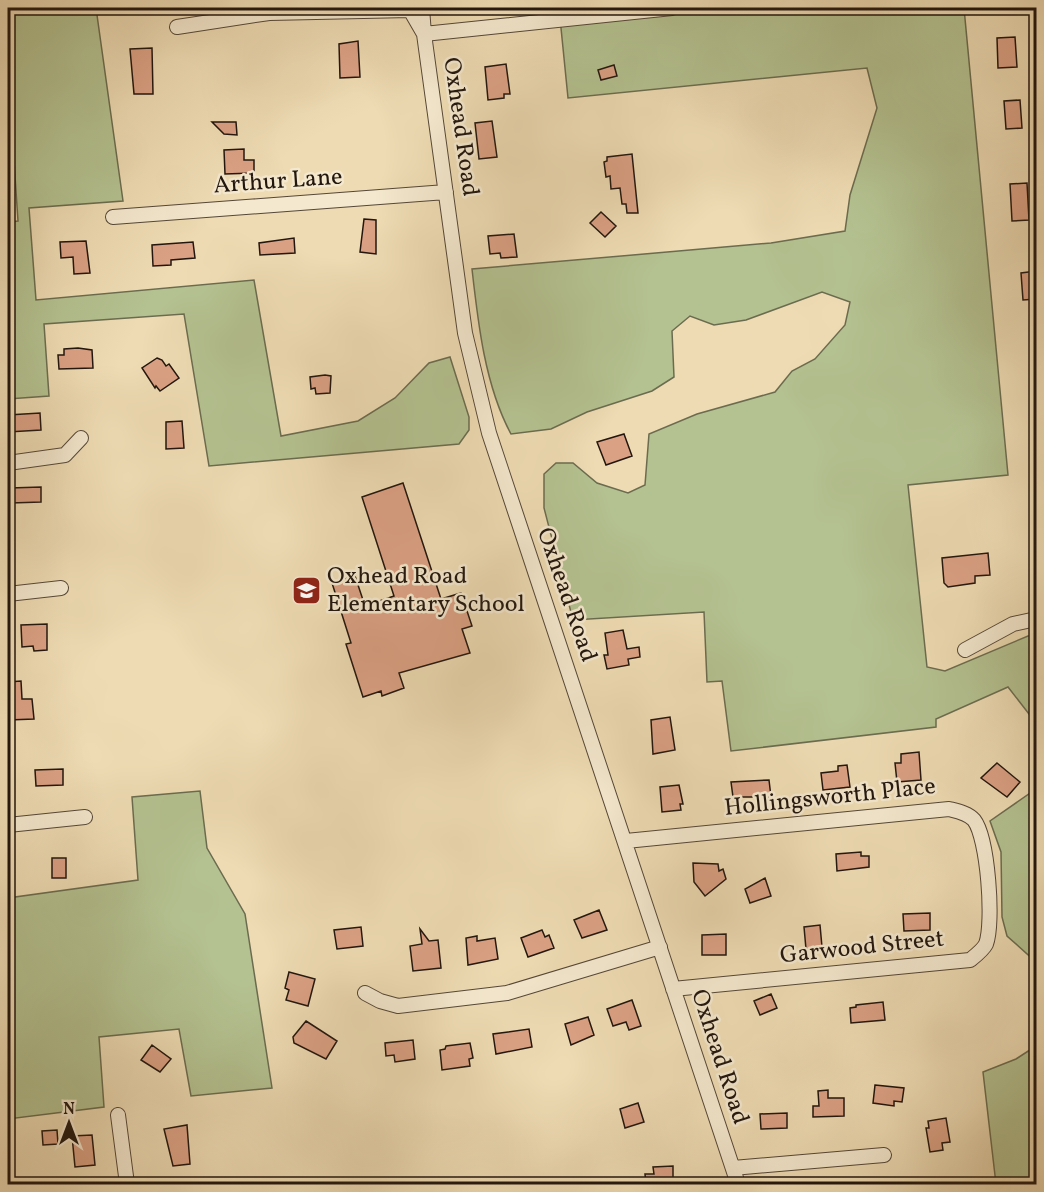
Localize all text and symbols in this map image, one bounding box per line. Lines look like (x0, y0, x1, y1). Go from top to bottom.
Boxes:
street label: Oxhead Road (433, 55, 487, 199)
street label: Arthur Lane (212, 161, 344, 203)
street label: Oxhead Road (527, 523, 605, 667)
place label: Oxhead Road Elementary School (327, 560, 525, 622)
school or university icon: Oxhead Road Elementary School (290, 575, 322, 607)
street label: Hollingsworth Place (723, 770, 937, 826)
street label: Garwood Street (778, 922, 946, 974)
street label: Oxhead Road (681, 985, 757, 1129)
north arrow (39, 1093, 99, 1153)
text: N (63, 1099, 75, 1121)

